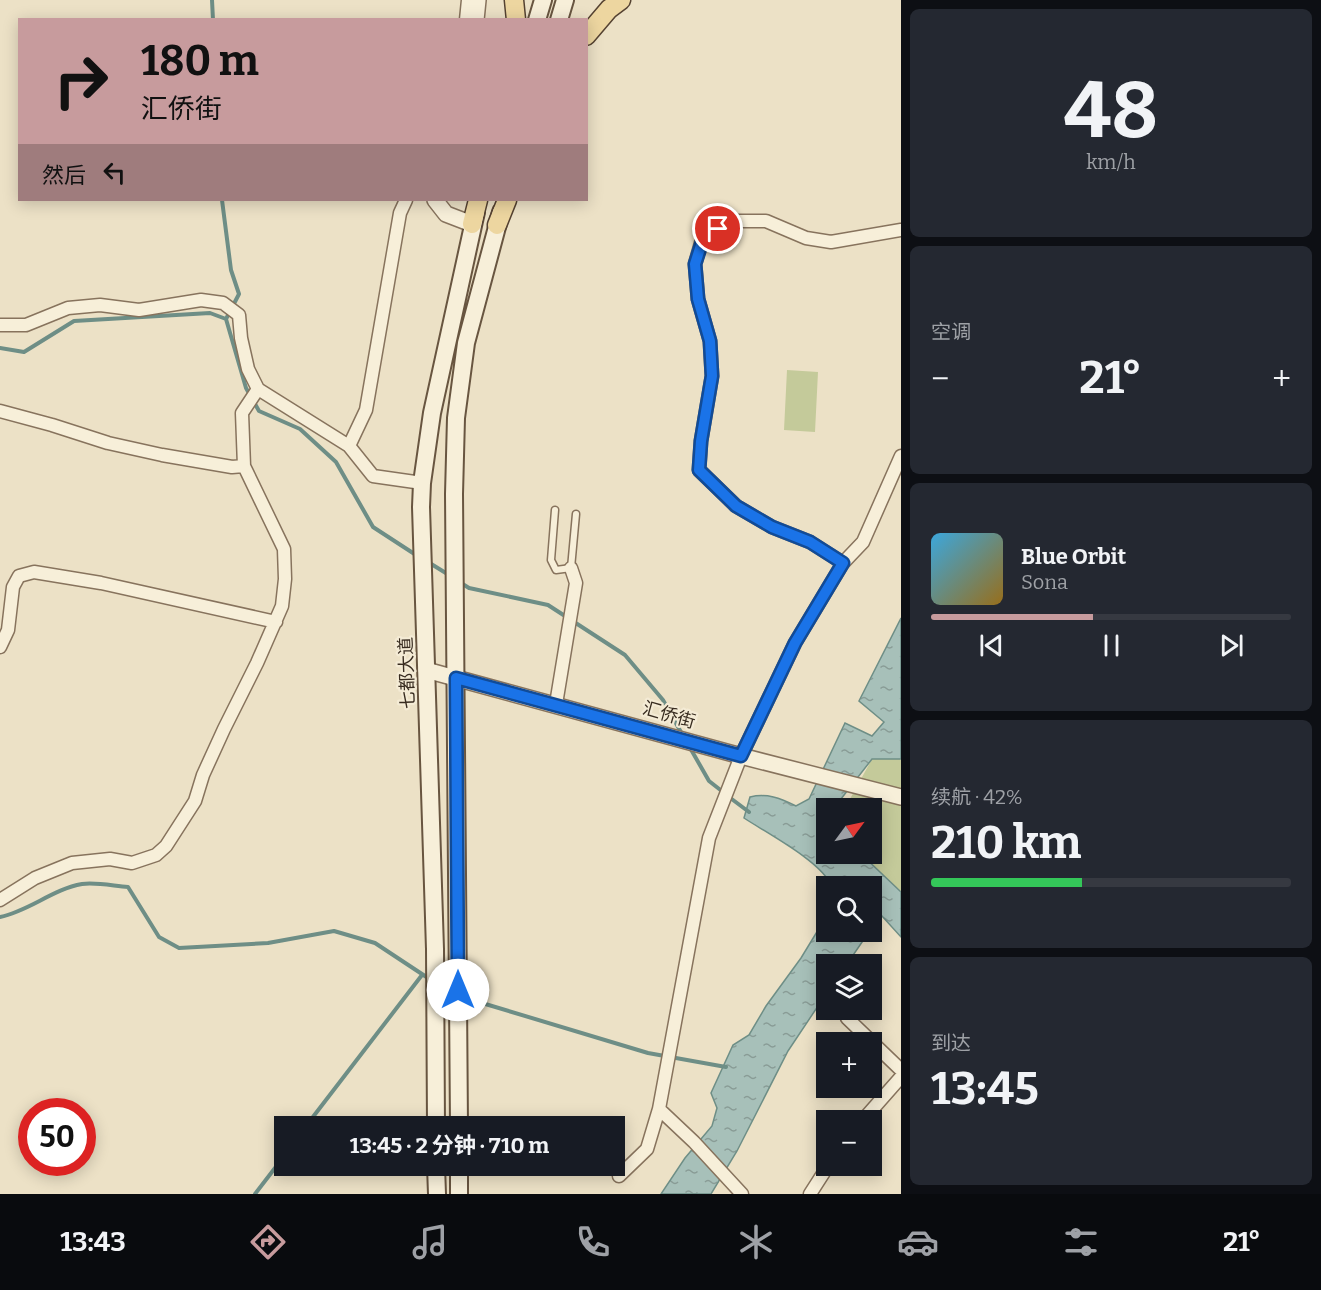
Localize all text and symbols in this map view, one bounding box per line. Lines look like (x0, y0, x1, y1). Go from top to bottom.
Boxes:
text: 180 m (141, 36, 259, 86)
icon: right (42, 42, 120, 120)
text: 48 (1064, 64, 1158, 158)
text: 汇侨街 (141, 93, 222, 125)
text: km/h (1086, 150, 1136, 174)
icon: left (98, 156, 131, 189)
text: 然后 (42, 162, 86, 189)
pin (692, 203, 743, 254)
icon: arrive (701, 212, 734, 245)
text: 空调 (931, 320, 971, 344)
text: 21° (1079, 351, 1142, 405)
text: − (931, 359, 949, 399)
text: + (1272, 359, 1291, 399)
text: Blue Orbit (1021, 543, 1126, 570)
text: Sona (1021, 570, 1068, 594)
icon: previous (975, 629, 1008, 662)
icon: pause (1095, 629, 1128, 662)
icon: next (1215, 629, 1248, 662)
street label: 七都大道 (395, 637, 419, 709)
street label: 汇侨街 (640, 697, 698, 733)
text: 续航 · 42% (931, 785, 1023, 809)
north arrow (816, 798, 882, 864)
map controls (816, 798, 882, 1176)
text: 210 km (931, 816, 1082, 870)
button: search (816, 876, 882, 942)
button: layers (816, 954, 882, 1020)
position arrow (426, 958, 490, 1022)
text: 到达 (931, 1031, 971, 1055)
button: + (816, 1032, 882, 1098)
text: 13:45 (931, 1062, 1039, 1116)
speed limit sign: 50 (18, 1098, 96, 1176)
button: − (816, 1110, 882, 1176)
text: 13:45 · 2 分钟 · 710 m (350, 1132, 549, 1159)
icon: directions (247, 1221, 289, 1263)
icon: music (409, 1221, 451, 1263)
icon: phone (572, 1221, 614, 1263)
icon: climate (735, 1221, 777, 1263)
icon: car (897, 1221, 939, 1263)
icon: filters (1060, 1221, 1102, 1263)
text: 13:43 (60, 1226, 126, 1258)
text: 21° (1223, 1226, 1261, 1258)

